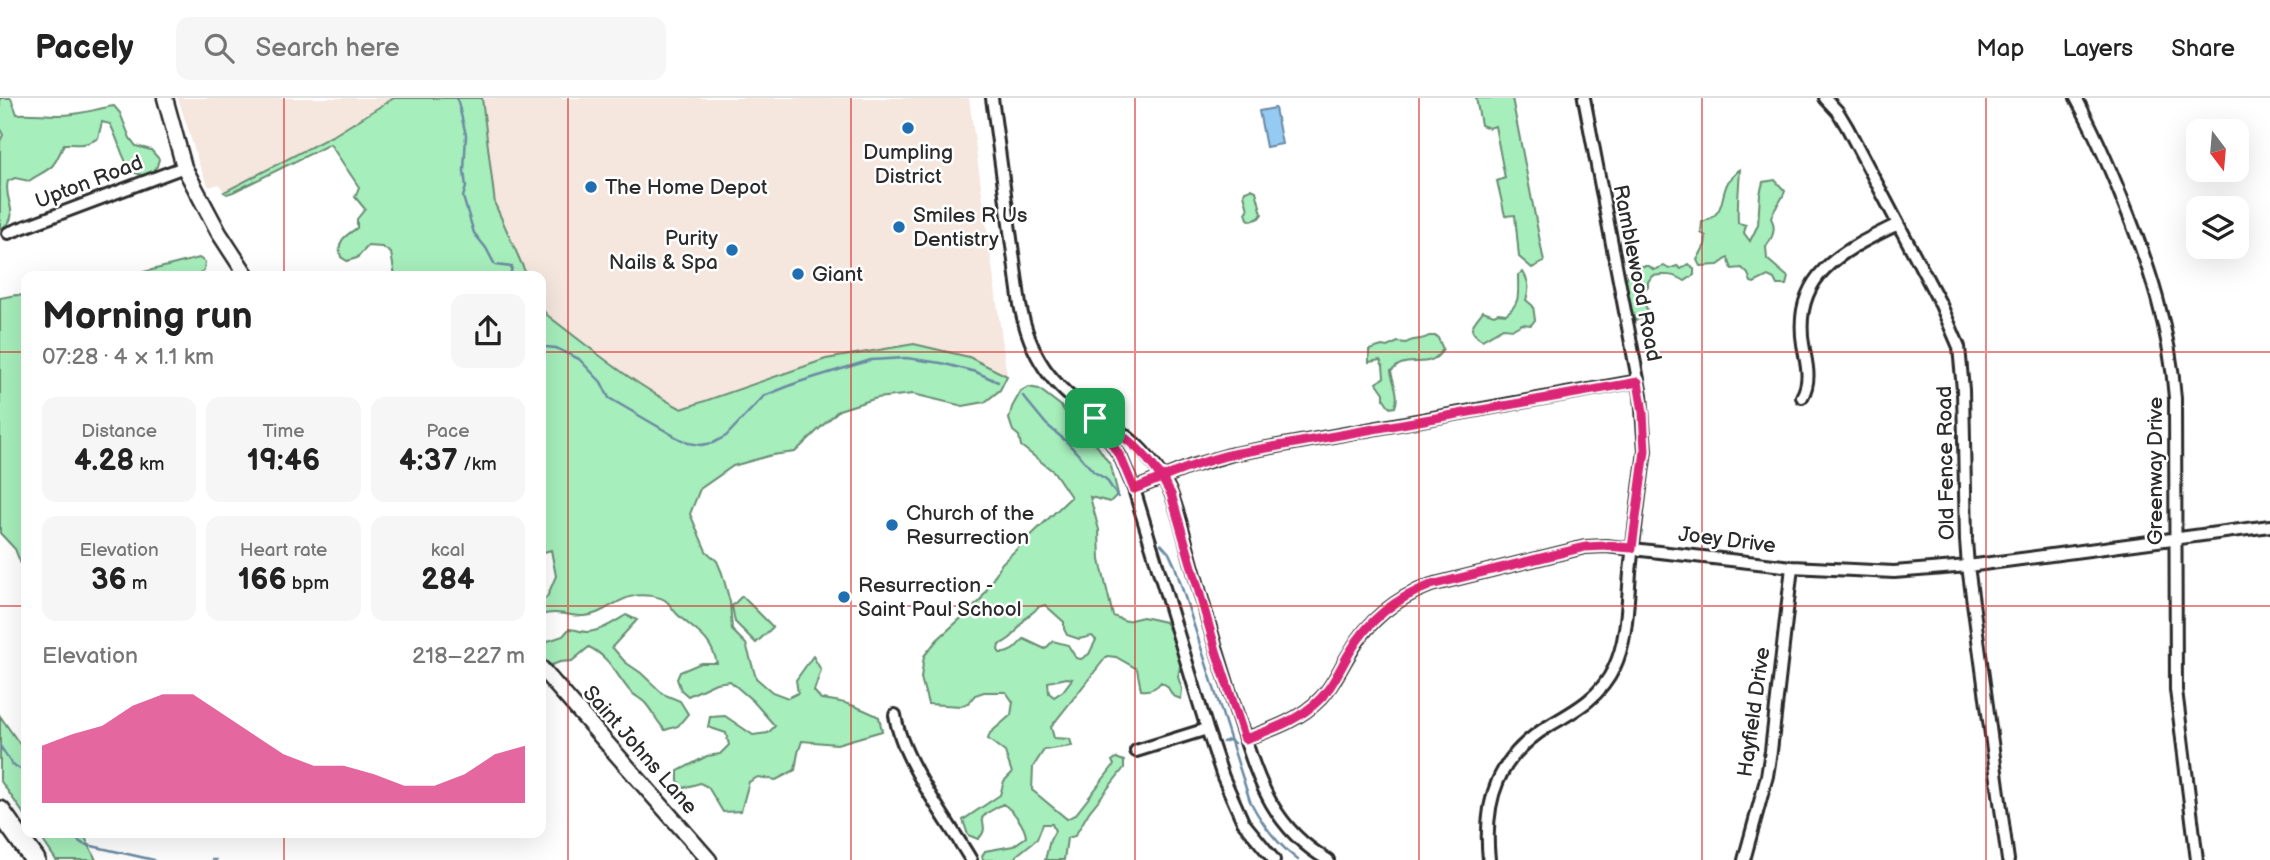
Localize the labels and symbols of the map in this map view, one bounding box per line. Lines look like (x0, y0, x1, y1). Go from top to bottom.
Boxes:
north arrow (2186, 119, 2249, 182)
marker: Dumpling District (900, 120, 916, 136)
place label: Dumpling District (863, 140, 953, 189)
street label: Upton Road (32, 150, 146, 214)
place label: The Home Depot (605, 175, 768, 200)
marker: The Home Depot (583, 179, 599, 195)
street label: Ramblewood Road (1608, 183, 1666, 363)
place label: Smiles R Us Dentistry (913, 203, 1027, 252)
marker: Smiles R Us Dentistry (891, 219, 907, 235)
place label: Purity Nails & Spa (609, 226, 719, 275)
marker: Purity Nails & Spa (724, 242, 740, 258)
place label: Giant (812, 262, 863, 287)
marker: Giant (790, 266, 806, 282)
street label: Old Fence Road (1932, 386, 1960, 540)
pin (1065, 388, 1125, 448)
street label: Greenway Drive (2143, 397, 2168, 545)
place label: Church of the Resurrection (906, 501, 1034, 550)
marker: Church of the Resurrection (884, 517, 900, 533)
street label: Joey Drive (1677, 522, 1777, 558)
place label: Resurrection - Saint Paul School (858, 573, 1021, 622)
marker: Resurrection - Saint Paul School (836, 589, 852, 605)
street label: Hayfield Drive (1733, 645, 1775, 779)
street label: Saint Johns Lane (577, 681, 703, 819)

